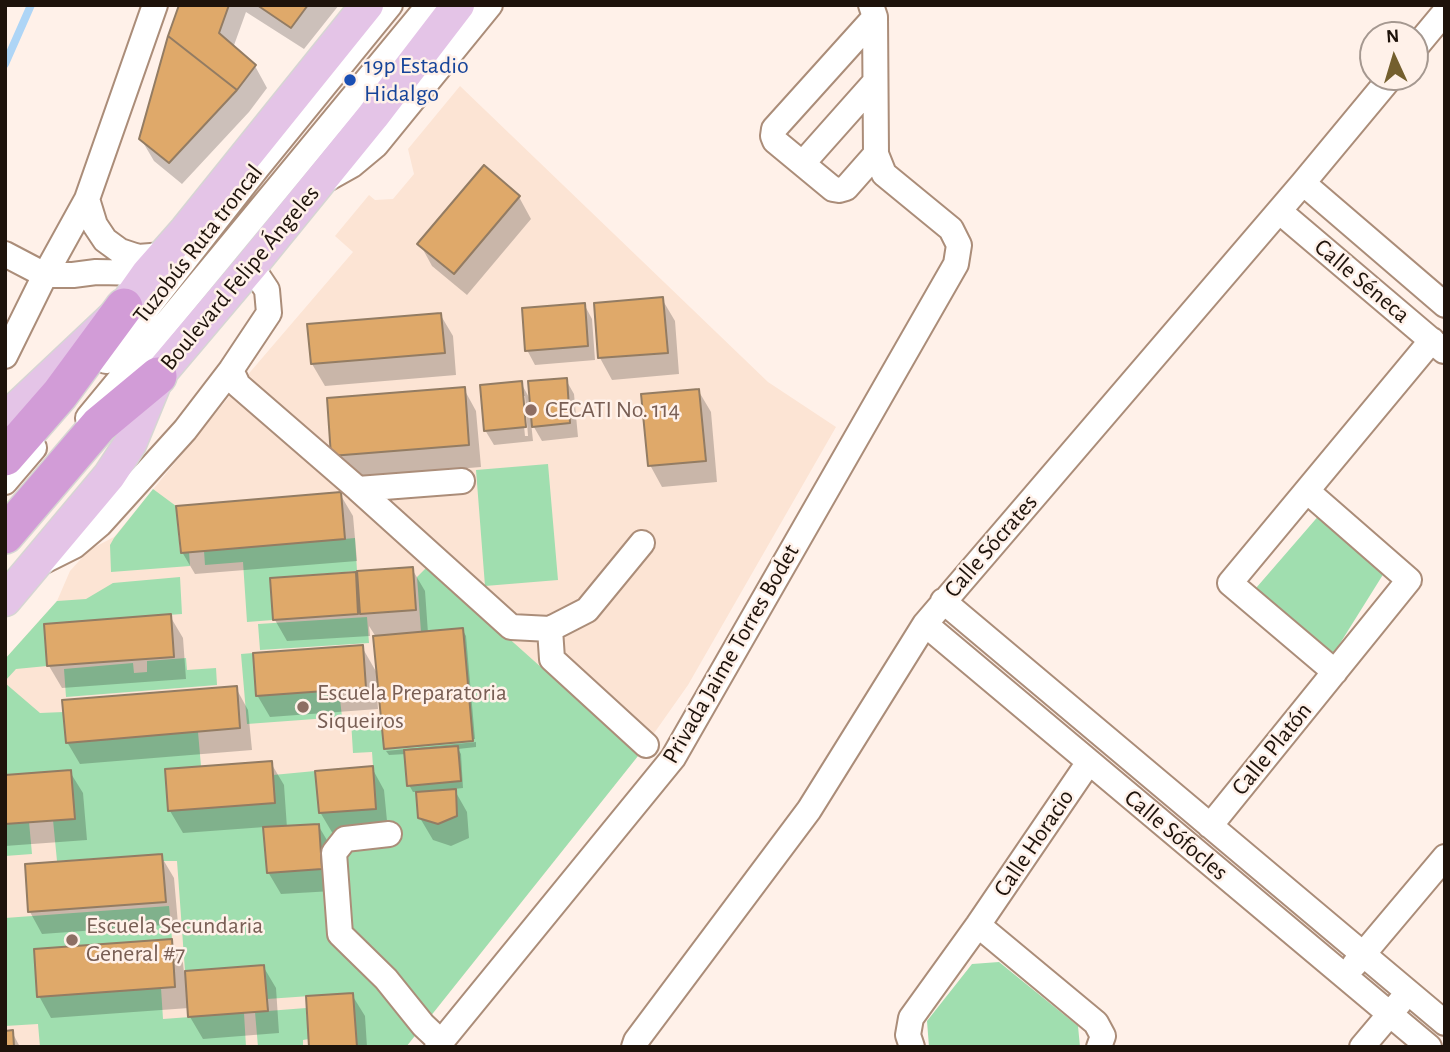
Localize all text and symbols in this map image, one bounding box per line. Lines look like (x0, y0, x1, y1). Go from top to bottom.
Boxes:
north arrow (1359, 21, 1429, 91)
text: N (1385, 27, 1400, 46)
place label: 19p Estadio Hidalgo (364, 52, 469, 108)
marker: 19p Estadio Hidalgo (342, 72, 358, 88)
street label: Tuzobús Ruta troncal (127, 159, 269, 329)
street label: Boulevard Felipe Ángeles (154, 180, 326, 376)
street label: Calle Séneca (1308, 233, 1416, 329)
place label: CECATI No. 114 (545, 396, 680, 424)
marker: CECATI No. 114 (523, 402, 539, 418)
street label: Calle Sócrates (938, 488, 1044, 604)
street label: Privada Jaime Torres Bodet (656, 539, 806, 769)
place label: Escuela Preparatoria Siqueiros (317, 679, 507, 735)
street label: Calle Platón (1226, 697, 1318, 801)
marker: Escuela Preparatoria Siqueiros (295, 699, 311, 715)
street label: Calle Sófocles (1118, 783, 1234, 887)
street label: Calle Horacio (988, 784, 1080, 902)
place label: Escuela Secundaria General #7 (86, 912, 263, 968)
marker: Escuela Secundaria General #7 (64, 932, 80, 948)

